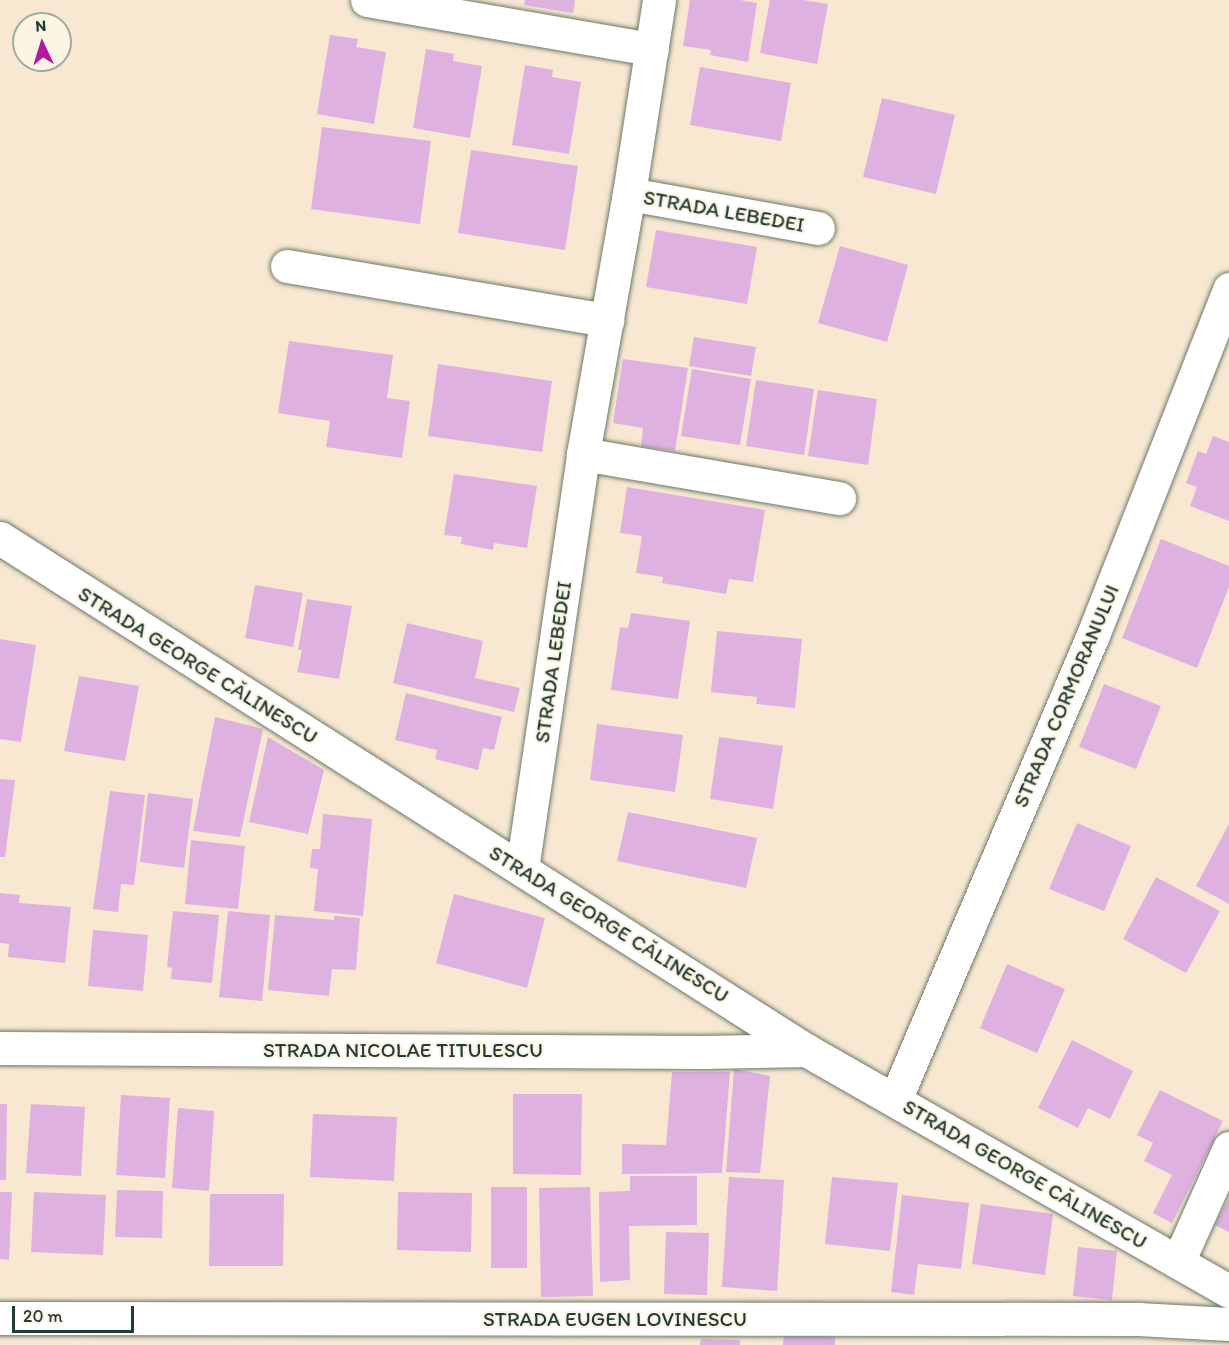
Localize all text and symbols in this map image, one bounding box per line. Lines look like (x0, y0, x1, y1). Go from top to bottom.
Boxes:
north arrow (12, 12, 72, 72)
text: N (35, 16, 47, 35)
street label: STRADA LEBEDEI (642, 184, 806, 238)
street label: STRADA LEBEDEI (529, 580, 577, 744)
street label: STRADA CORMORANULUI (1007, 580, 1125, 812)
street label: STRADA GEORGE CĂLINESCU (74, 581, 322, 749)
street label: STRADA GEORGE CĂLINESCU (485, 840, 733, 1008)
street label: STRADA NICOLAE TITULESCU (263, 1037, 543, 1063)
street label: STRADA GEORGE CĂLINESCU (898, 1094, 1152, 1254)
scale bar (15, 1294, 136, 1332)
text: 20 m (23, 1305, 63, 1327)
street label: STRADA EUGEN LOVINESCU (485, 1306, 745, 1332)

